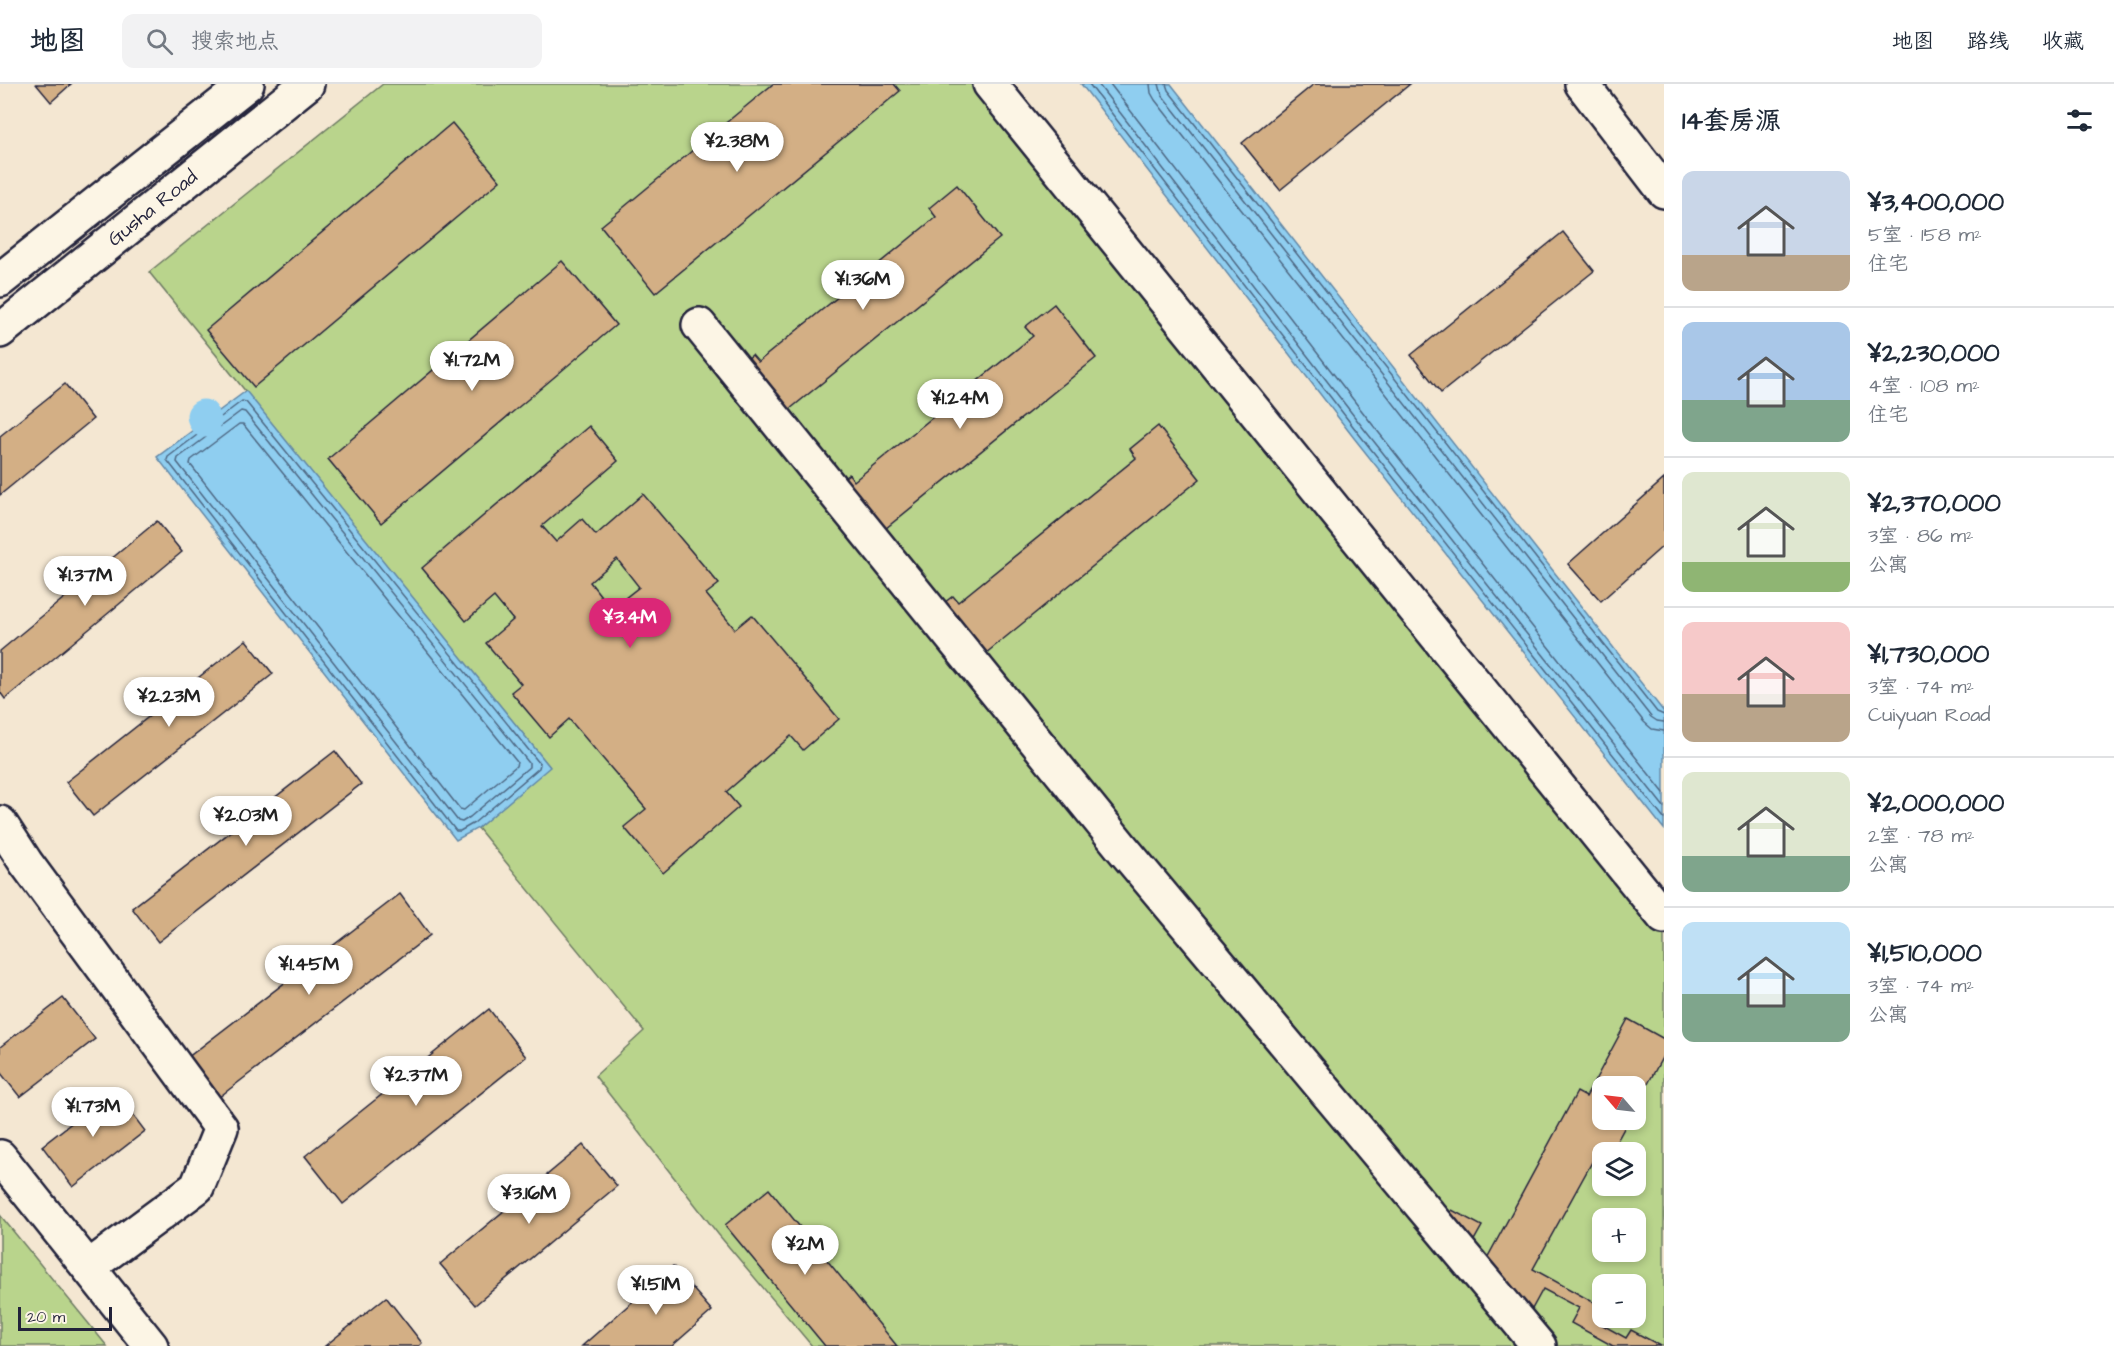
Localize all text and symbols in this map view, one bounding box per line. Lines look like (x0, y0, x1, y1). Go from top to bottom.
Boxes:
search box (122, 14, 542, 68)
text: 地图 (30, 22, 86, 61)
icon: search (143, 25, 176, 58)
text: 搜索地点 (191, 26, 279, 57)
text: 地图 (1892, 27, 1934, 56)
text: 路线 (1967, 27, 2009, 56)
text: 收藏 (2042, 27, 2084, 56)
text: 14套房源 (1682, 103, 1781, 139)
icon: filters (2063, 104, 2096, 137)
pin: ¥2.38M (688, 122, 786, 173)
text: ¥2.38M (705, 127, 769, 155)
street label: Gusha Road (102, 163, 204, 253)
text: ¥3,400,000 (1868, 184, 2004, 220)
icon: home (1730, 195, 1802, 267)
text: 5室 · 158 m² (1868, 221, 1982, 249)
text: 住宅 (1868, 250, 1908, 278)
pin: ¥1.36M (814, 260, 912, 311)
text: ¥1.36M (835, 265, 891, 293)
text: ¥2,230,000 (1868, 335, 2000, 371)
pin: ¥1.72M (423, 341, 521, 392)
text: ¥1.72M (444, 346, 500, 374)
icon: home (1730, 346, 1802, 418)
text: 4室 · 108 m² (1868, 372, 1980, 400)
pin: ¥1.24M (911, 379, 1009, 430)
text: ¥1.24M (931, 384, 989, 412)
text: 住宅 (1868, 401, 1908, 429)
text: ¥2,370,000 (1868, 485, 2001, 521)
icon: home (1730, 496, 1802, 568)
text: 3室 · 86 m² (1868, 522, 1974, 550)
text: 公寓 (1868, 551, 1908, 579)
pin: ¥1.37M (36, 556, 134, 607)
text: ¥1.37M (57, 561, 113, 589)
pin: ¥3.4M (588, 598, 672, 649)
text: ¥3.4M (603, 603, 657, 631)
text: ¥1,730,000 (1868, 636, 1989, 672)
icon: home (1730, 646, 1802, 718)
text: 3室 · 74 m² (1868, 673, 1974, 701)
pin: ¥2.23M (120, 677, 218, 728)
text: ¥2.23M (137, 682, 201, 710)
text: Cuiyuan Road (1868, 701, 1991, 729)
text: ¥2,000,000 (1868, 785, 2004, 821)
pin: ¥2.03M (197, 796, 295, 847)
icon: home (1730, 796, 1802, 868)
text: ¥2.03M (214, 801, 278, 829)
text: 2室 · 78 m² (1868, 822, 1975, 850)
text: 公寓 (1868, 851, 1908, 879)
text: ¥1,510,000 (1868, 935, 1982, 971)
pin: ¥1.45M (260, 945, 358, 996)
icon: home (1730, 946, 1802, 1018)
text: ¥1.45M (279, 950, 339, 978)
text: 3室 · 74 m² (1868, 972, 1974, 1000)
text: 公寓 (1868, 1001, 1908, 1029)
pin: ¥2.37M (367, 1056, 465, 1107)
text: ¥2.37M (384, 1061, 448, 1089)
north arrow (1592, 1076, 1646, 1130)
map controls (1592, 1076, 1646, 1328)
pin: ¥1.73M (44, 1087, 142, 1138)
text: ¥1.73M (65, 1092, 121, 1120)
button: layers (1592, 1142, 1646, 1196)
pin: ¥3.16M (480, 1174, 578, 1225)
text: ¥3.16M (501, 1179, 557, 1207)
button: + (1592, 1208, 1646, 1262)
pin: ¥2M (776, 1225, 834, 1276)
text: ¥2M (786, 1230, 824, 1258)
pin: ¥1.51M (607, 1265, 705, 1316)
text: ¥1.51M (631, 1270, 681, 1298)
button: − (1592, 1274, 1646, 1328)
scale bar (18, 1304, 112, 1332)
text: 20 m (27, 1306, 65, 1328)

